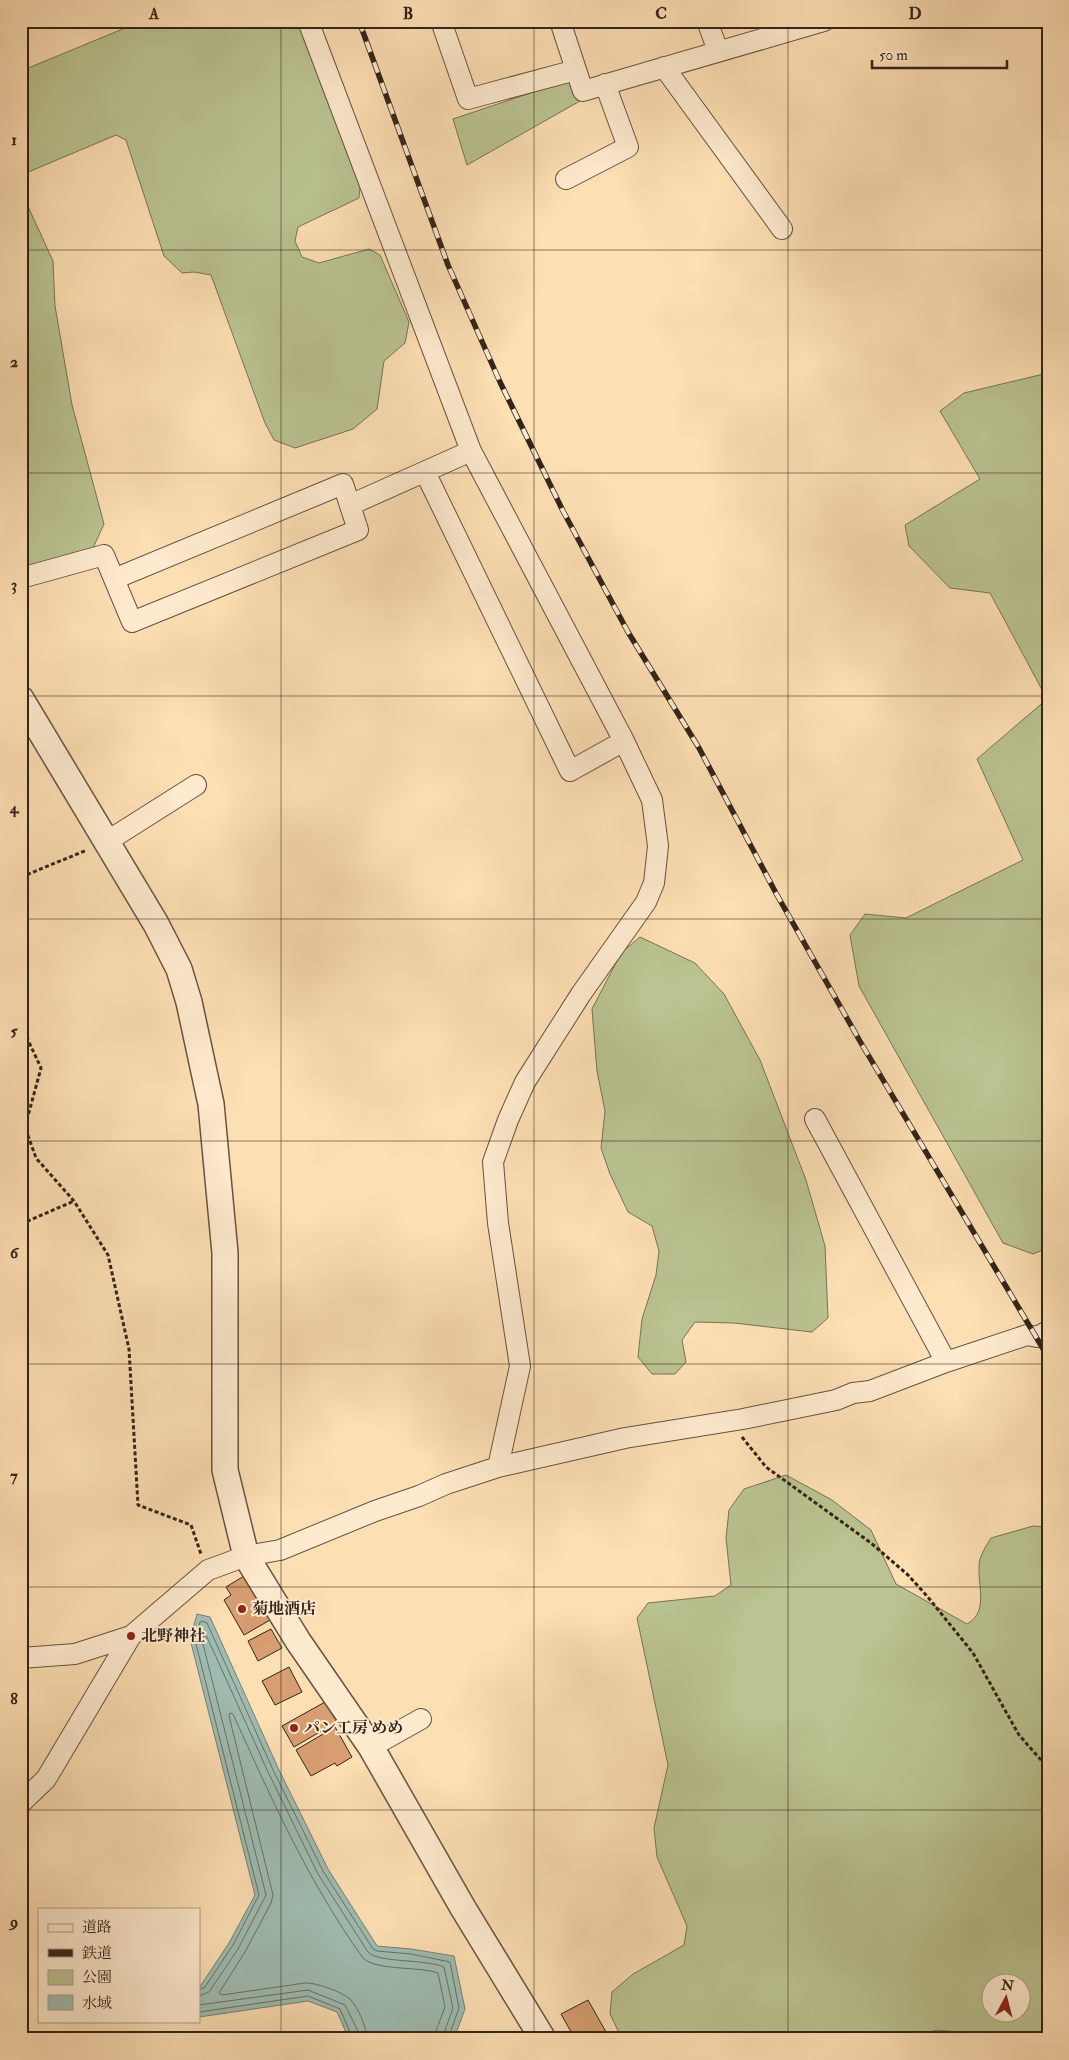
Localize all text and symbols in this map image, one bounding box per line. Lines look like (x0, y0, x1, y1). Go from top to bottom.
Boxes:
text: A (148, 4, 160, 24)
text: B (403, 4, 413, 24)
text: C (655, 4, 667, 24)
text: D (908, 4, 922, 24)
scale bar (872, 38, 1006, 70)
text: 50 m (879, 46, 908, 65)
text: 1 (11, 130, 17, 150)
text: 2 (10, 352, 18, 372)
text: 3 (11, 575, 17, 595)
text: 4 (9, 798, 20, 818)
text: 5 (10, 1021, 18, 1041)
text: 6 (10, 1243, 20, 1263)
text: 7 (10, 1466, 18, 1486)
place label: 菊地酒店 (252, 1599, 316, 1619)
marker: 菊地酒店 (236, 1603, 248, 1615)
place label: 北野神社 (141, 1626, 205, 1646)
marker: 北野神社 (125, 1630, 137, 1642)
text: 8 (10, 1689, 18, 1709)
place label: パン工房 めめ (304, 1718, 403, 1738)
marker: パン工房 めめ (288, 1722, 300, 1734)
legend (38, 1908, 200, 2022)
text: 9 (8, 1912, 18, 1932)
text: 道路 (82, 1918, 112, 1937)
text: 鉄道 (82, 1944, 112, 1963)
text: 公園 (82, 1968, 112, 1987)
north arrow (982, 1972, 1032, 2022)
text: N (999, 1976, 1015, 1995)
text: 水域 (82, 1994, 112, 2013)

